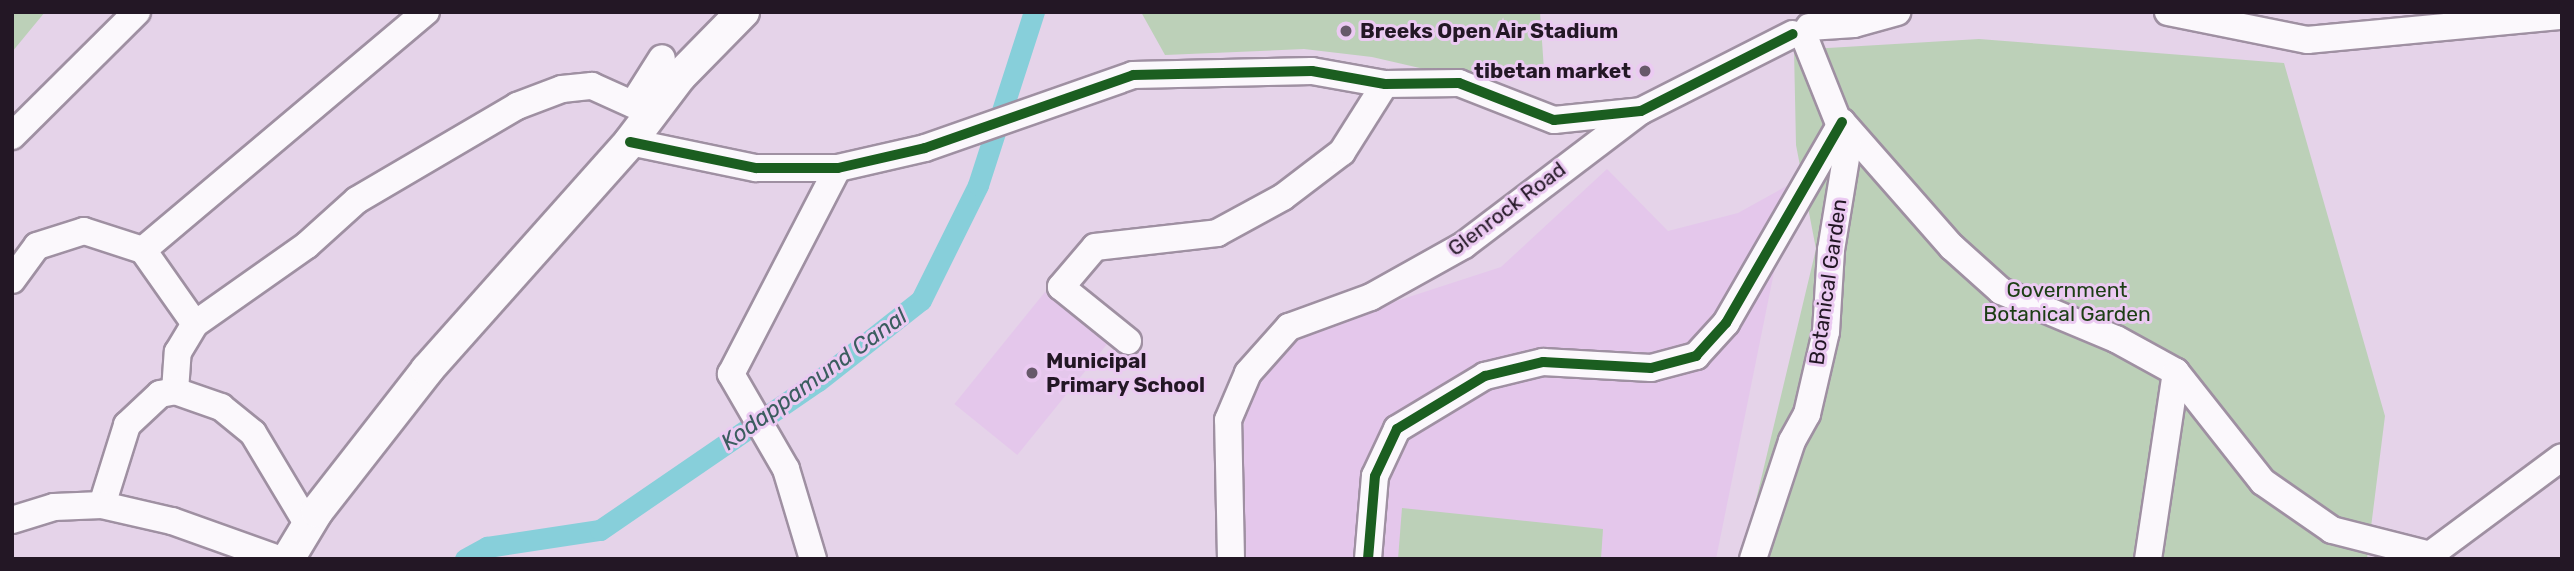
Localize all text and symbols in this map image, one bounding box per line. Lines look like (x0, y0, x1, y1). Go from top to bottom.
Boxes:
place label: Breeks Open Air Stadium (1360, 18, 1619, 44)
marker: Breeks Open Air Stadium (1338, 23, 1354, 39)
place label: tibetan market (1474, 58, 1631, 84)
marker: tibetan market (1637, 63, 1653, 79)
street label: Glenrock Road (1443, 156, 1571, 262)
street label: Botanical Garden (1804, 197, 1852, 367)
park label: Government Botanical Garden (1983, 277, 2151, 327)
water label: Kodappamund Canal (716, 302, 912, 456)
place label: Municipal Primary School (1046, 348, 1206, 398)
marker: Municipal Primary School (1024, 365, 1040, 381)

